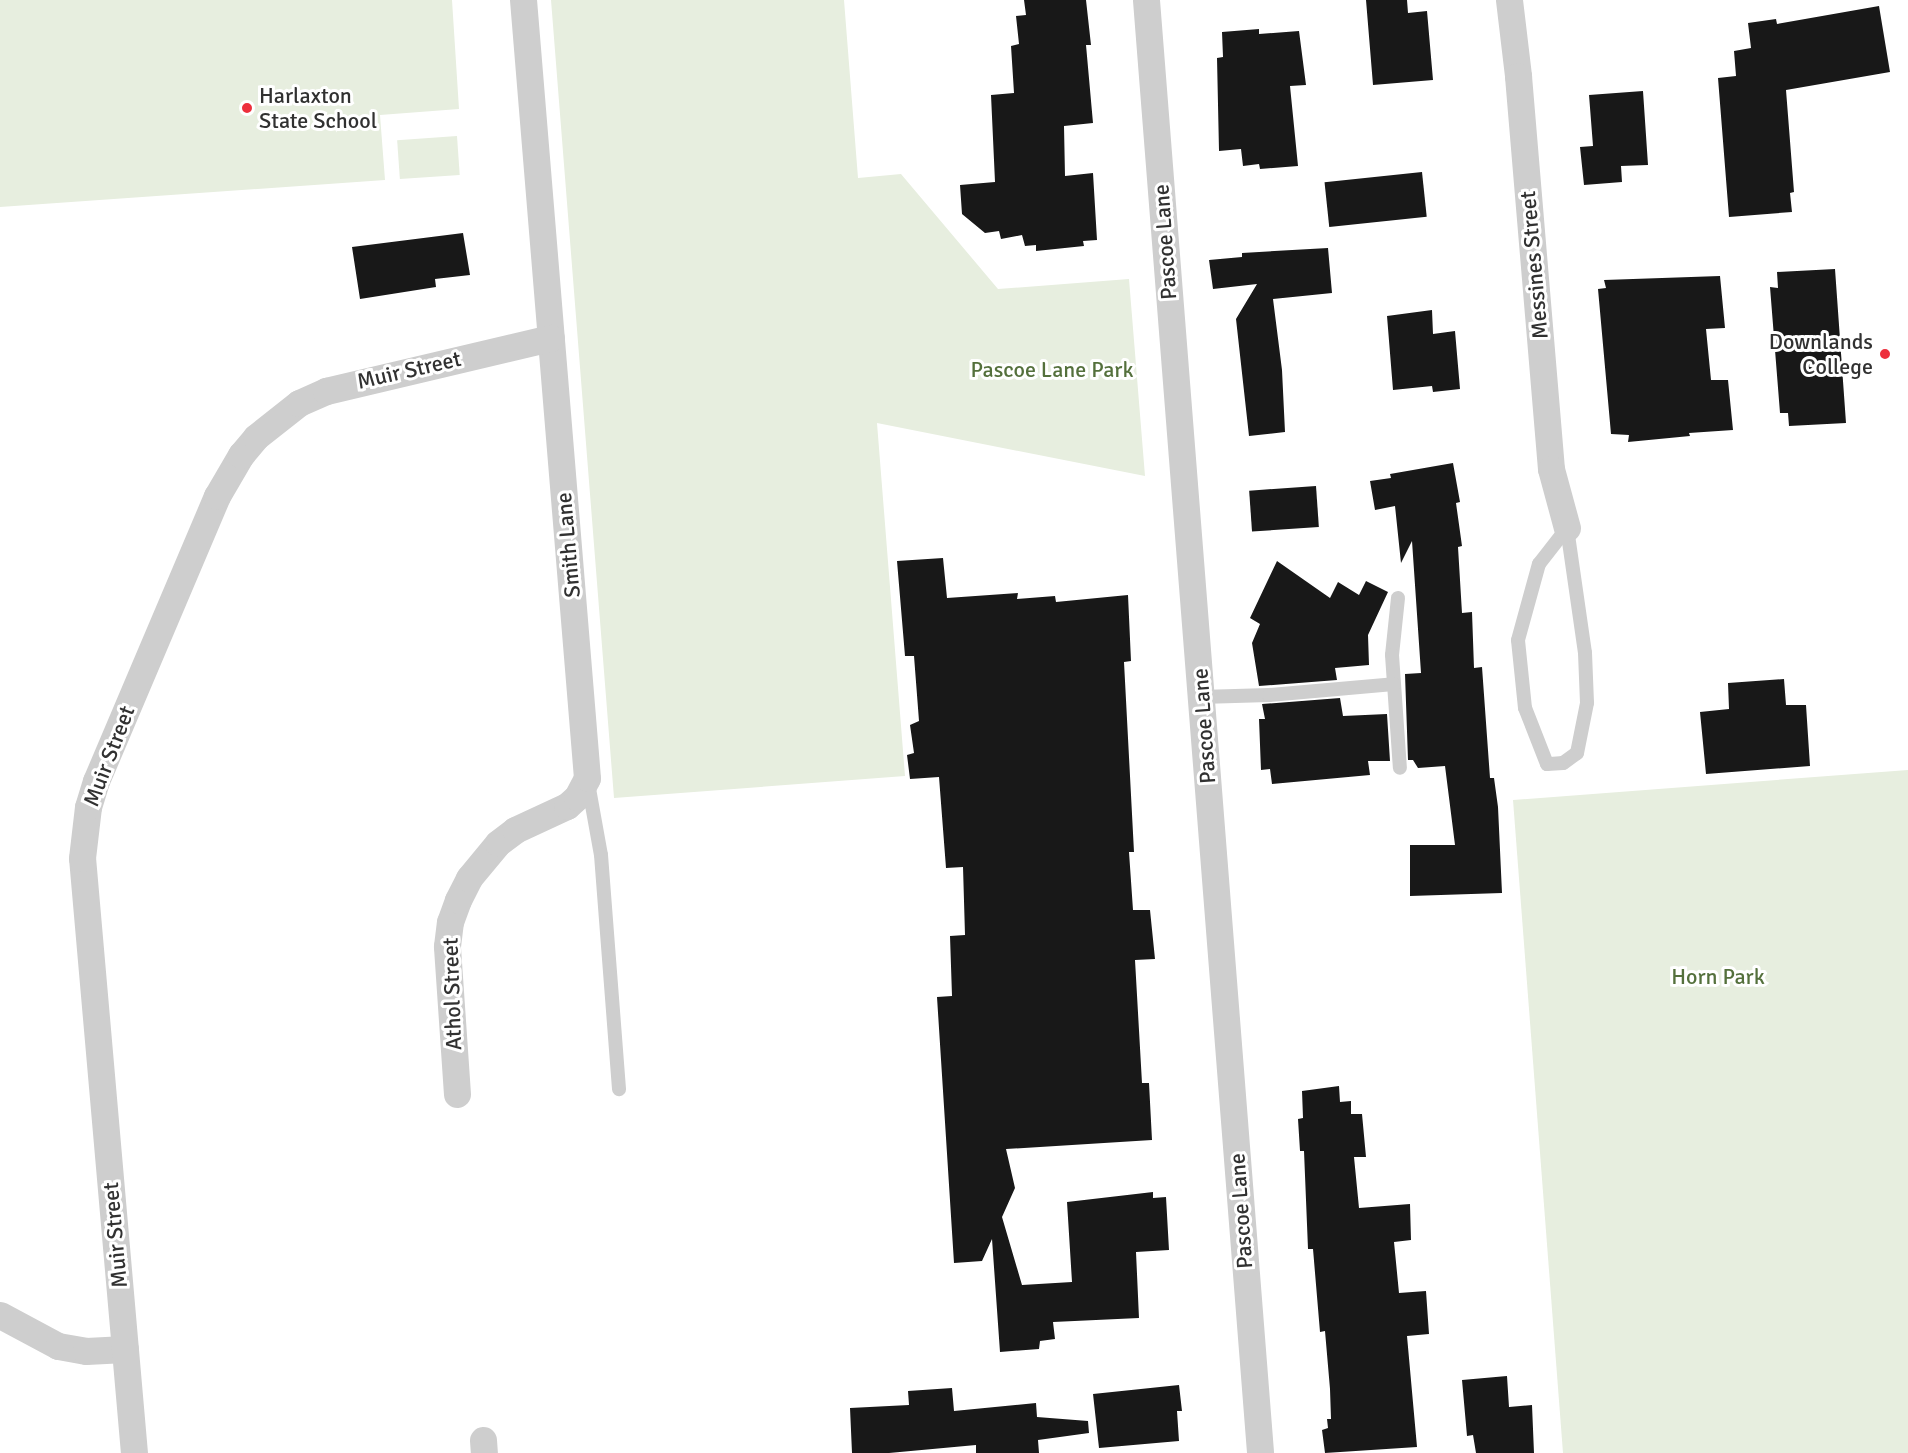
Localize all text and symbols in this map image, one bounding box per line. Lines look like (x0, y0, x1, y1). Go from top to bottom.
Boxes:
place label: Harlaxton State School (259, 82, 377, 134)
marker: Harlaxton State School (240, 101, 254, 115)
street label: Pascoe Lane (1148, 183, 1182, 301)
street label: Messines Street (1514, 190, 1554, 340)
place label: Downlands College (1769, 328, 1873, 380)
street label: Muir Street (354, 345, 464, 395)
marker: Downlands College (1878, 347, 1892, 361)
park label: Pascoe Lane Park (971, 357, 1133, 383)
street label: Smith Lane (550, 491, 586, 599)
street label: Pascoe Lane (1187, 667, 1221, 785)
street label: Muir Street (78, 702, 140, 810)
street label: Athol Street (437, 937, 467, 1051)
park label: Horn Park (1671, 964, 1765, 990)
street label: Pascoe Lane (1224, 1152, 1258, 1270)
street label: Muir Street (97, 1181, 133, 1289)

